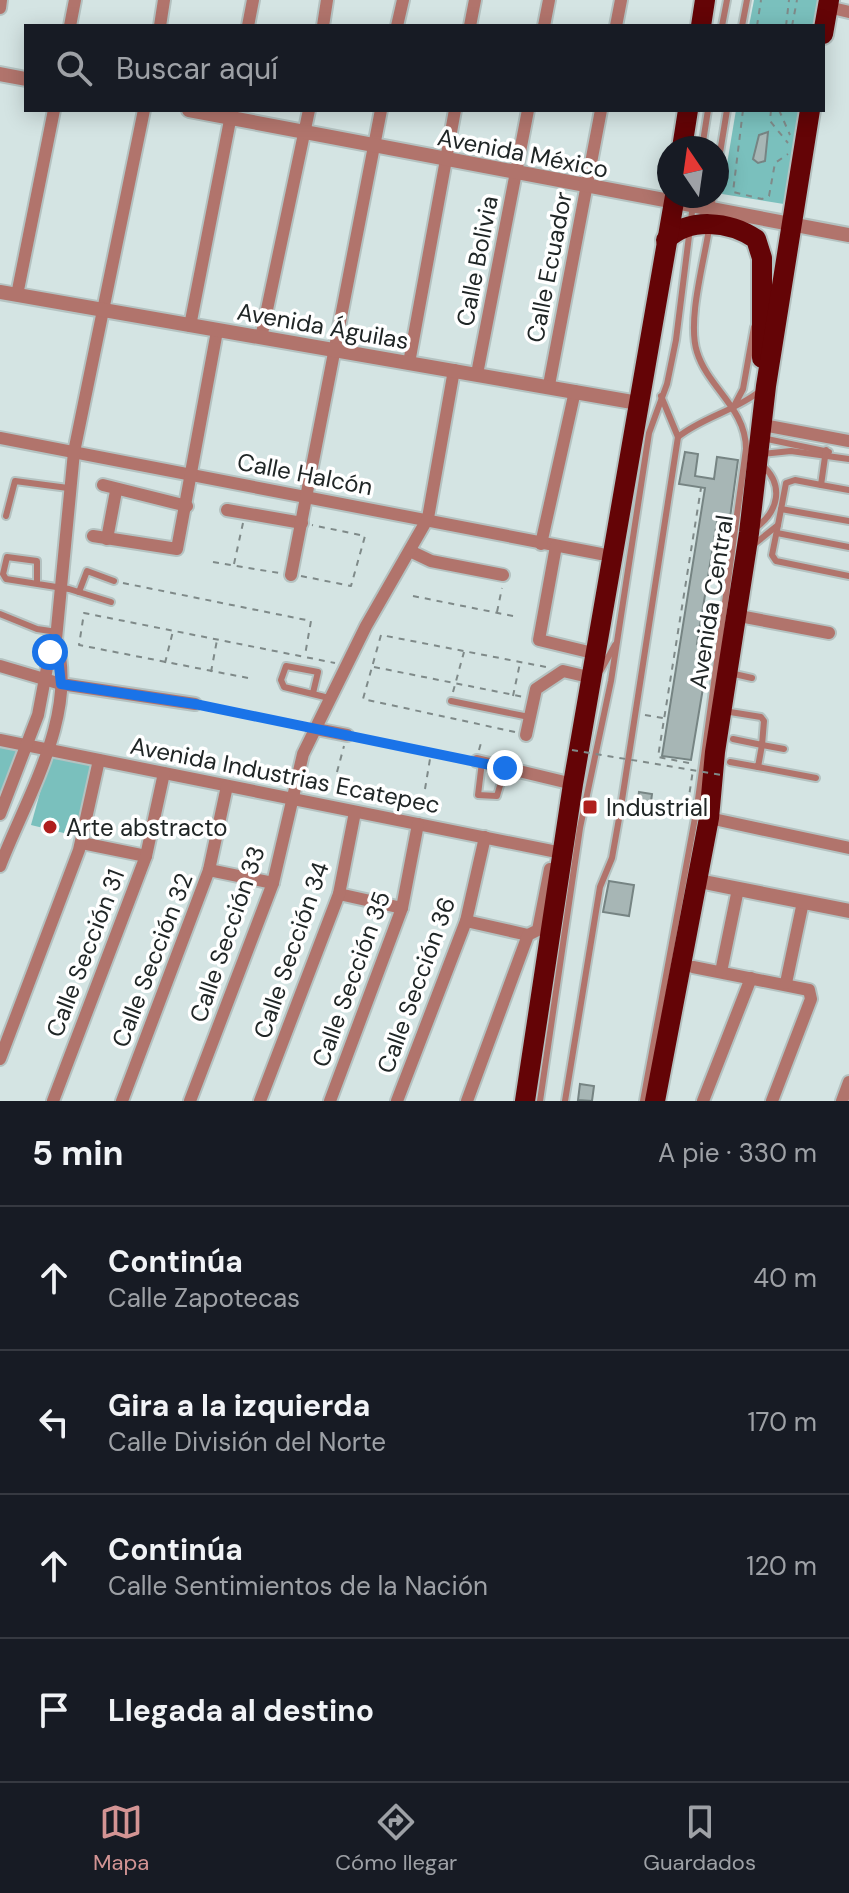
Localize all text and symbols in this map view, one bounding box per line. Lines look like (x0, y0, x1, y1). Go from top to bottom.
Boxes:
search box (24, 24, 825, 112)
icon: search (52, 46, 96, 90)
text: Buscar aquí (116, 49, 278, 88)
street label: Avenida México (435, 121, 611, 185)
north arrow (657, 136, 729, 208)
street label: Calle Ecuador (519, 189, 579, 345)
street label: Calle Bolivia (449, 193, 505, 329)
street label: Avenida Águilas (235, 296, 411, 356)
street label: Calle Halcón (235, 446, 375, 502)
street label: Avenida Central (682, 513, 740, 691)
route start (32, 634, 68, 670)
street label: Avenida Industrias Ecatepec (128, 730, 442, 820)
route end (487, 750, 523, 786)
place label: Industrial (606, 792, 708, 823)
marker: Industrial (581, 798, 599, 816)
place label: Arte abstracto (66, 812, 228, 843)
marker: Arte abstracto (41, 818, 59, 836)
street label: Calle Sección 33 (182, 842, 272, 1026)
street label: Calle Sección 34 (246, 858, 336, 1042)
street label: Calle Sección 31 (39, 865, 131, 1041)
street label: Calle Sección 32 (105, 868, 199, 1052)
street label: Calle Sección 35 (305, 887, 397, 1071)
street label: Calle Sección 36 (370, 893, 462, 1077)
text: 5 min (32, 1131, 123, 1176)
text: A pie · 330 m (658, 1136, 817, 1170)
text: Continúa (108, 1242, 243, 1281)
icon: ahead (32, 1256, 76, 1300)
text: 40 m (753, 1261, 817, 1295)
text: Calle Zapotecas (108, 1281, 300, 1315)
text: Gira a la izquierda (108, 1386, 370, 1425)
icon: left (32, 1400, 76, 1444)
text: 170 m (748, 1405, 817, 1439)
text: Calle División del Norte (108, 1425, 386, 1459)
text: Continúa (108, 1530, 243, 1569)
icon: ahead (32, 1544, 76, 1588)
text: 120 m (746, 1549, 817, 1583)
text: Calle Sentimientos de la Nación (108, 1569, 488, 1603)
icon: arrive (32, 1688, 76, 1732)
text: Llegada al destino (108, 1691, 374, 1730)
tab: Mapa (93, 1800, 149, 1877)
tab: Cómo llegar (335, 1800, 457, 1877)
tab: Guardados (643, 1800, 756, 1877)

